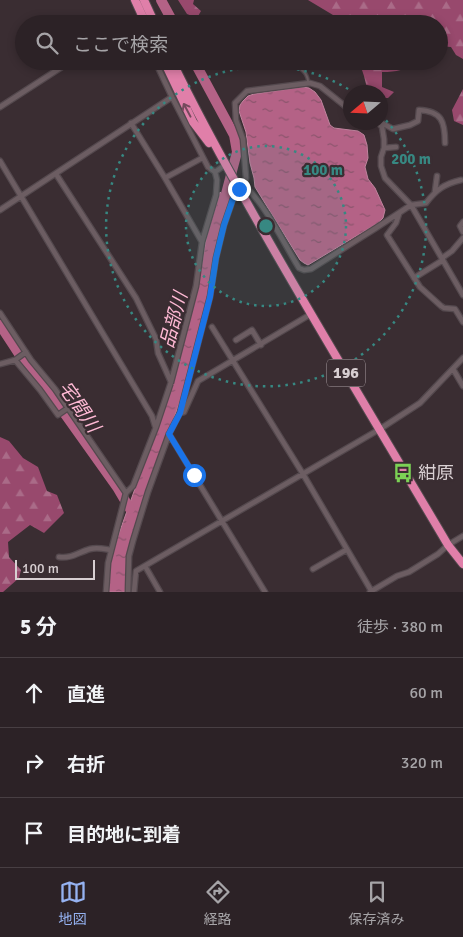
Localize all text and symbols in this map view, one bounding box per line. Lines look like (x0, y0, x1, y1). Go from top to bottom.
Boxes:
search box (15, 15, 448, 70)
icon: search (33, 29, 61, 57)
text: ここで検索 (73, 33, 168, 57)
north arrow (343, 85, 388, 130)
one-way arrow (182, 103, 191, 118)
text: 200 m (391, 150, 431, 168)
text: 100 m (303, 161, 343, 179)
route end (228, 178, 251, 201)
centre of rings (257, 217, 275, 235)
water label: 品部川 (155, 287, 193, 351)
road number: 196 (327, 359, 365, 386)
water label: 宅間川 (53, 377, 106, 439)
bus stop icon: 紺原 (392, 462, 414, 484)
place label: 紺原 (418, 462, 454, 484)
route start (183, 464, 206, 487)
scale bar (15, 557, 95, 580)
text: 100 m (22, 560, 59, 577)
text: 5 分 (20, 614, 57, 640)
text: 徒歩 · 380 m (357, 617, 443, 637)
icon: ahead (20, 679, 48, 707)
text: 直進 (67, 683, 105, 707)
text: 60 m (409, 683, 443, 703)
icon: right (20, 749, 48, 777)
text: 右折 (67, 753, 105, 777)
text: 320 m (401, 753, 443, 773)
icon: arrive (20, 819, 48, 847)
text: 目的地に到着 (67, 823, 181, 847)
tab: 地図 (59, 878, 87, 928)
tab: 経路 (204, 878, 232, 928)
tab: 保存済み (349, 878, 405, 928)

